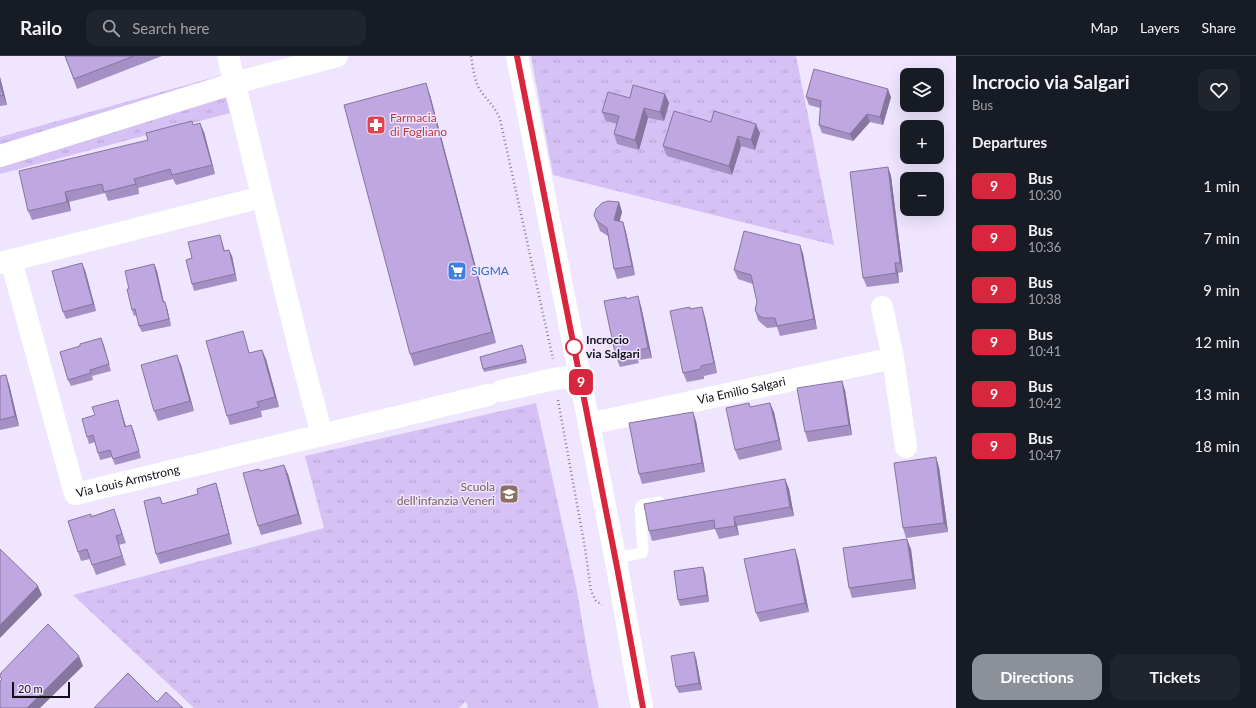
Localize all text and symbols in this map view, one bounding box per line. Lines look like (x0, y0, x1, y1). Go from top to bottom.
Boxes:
search box (86, 10, 366, 46)
text: Railo (20, 16, 62, 39)
icon: search (100, 17, 122, 39)
text: Search here (132, 19, 210, 37)
text: Map (1090, 19, 1118, 36)
text: Layers (1140, 19, 1180, 36)
text: Share (1202, 19, 1236, 36)
map controls (900, 68, 944, 216)
button: layers (900, 68, 944, 112)
button: heart (1198, 69, 1240, 111)
text: Incrocio via Salgari (972, 70, 1130, 93)
text: Bus (972, 97, 993, 113)
place label: Farmacia di Fogliano (390, 110, 447, 139)
pharmacy icon: Farmacia di Fogliano (365, 114, 387, 136)
button: + (900, 120, 944, 164)
text: Departures (972, 133, 1047, 151)
text: Bus (1028, 169, 1053, 187)
button: − (900, 172, 944, 216)
text: 9 (990, 177, 998, 194)
text: 1 min (1203, 177, 1240, 195)
text: 10:30 (1028, 187, 1061, 203)
text: Bus (1028, 221, 1053, 239)
text: 9 (990, 229, 998, 246)
text: 7 min (1203, 229, 1240, 247)
text: 10:36 (1028, 239, 1061, 255)
supermarket icon: SIGMA (446, 260, 468, 282)
place label: SIGMA (471, 263, 510, 278)
text: Bus (1028, 273, 1053, 291)
text: 9 (990, 281, 998, 298)
text: 9 min (1203, 281, 1240, 299)
text: 10:38 (1028, 291, 1061, 307)
text: Bus (1028, 325, 1053, 343)
place label: Incrocio via Salgari (586, 332, 640, 361)
text: 9 (990, 333, 998, 350)
text: 12 min (1194, 333, 1240, 351)
marker: Incrocio via Salgari (565, 338, 583, 356)
text: 10:41 (1028, 343, 1061, 359)
line badge: 9 (568, 369, 594, 395)
text: 9 (577, 373, 585, 390)
street label: Via Emilio Salgari (696, 374, 787, 407)
text: Bus (1028, 377, 1053, 395)
text: 9 (990, 385, 998, 402)
text: 13 min (1194, 385, 1240, 403)
text: 10:42 (1028, 395, 1061, 411)
text: Bus (1028, 429, 1053, 447)
text: 9 (990, 437, 998, 454)
text: 18 min (1194, 437, 1240, 455)
text: 10:47 (1028, 447, 1061, 463)
street label: Via Louis Armstrong (75, 461, 181, 500)
place label: Scuola dell'infanzia Veneri (397, 479, 495, 508)
school or university icon: Scuola dell'infanzia Veneri (498, 483, 520, 505)
button: Directions (972, 654, 1102, 700)
button: Tickets (1110, 654, 1240, 700)
scale bar (12, 680, 70, 699)
text: 20 m (18, 682, 43, 695)

